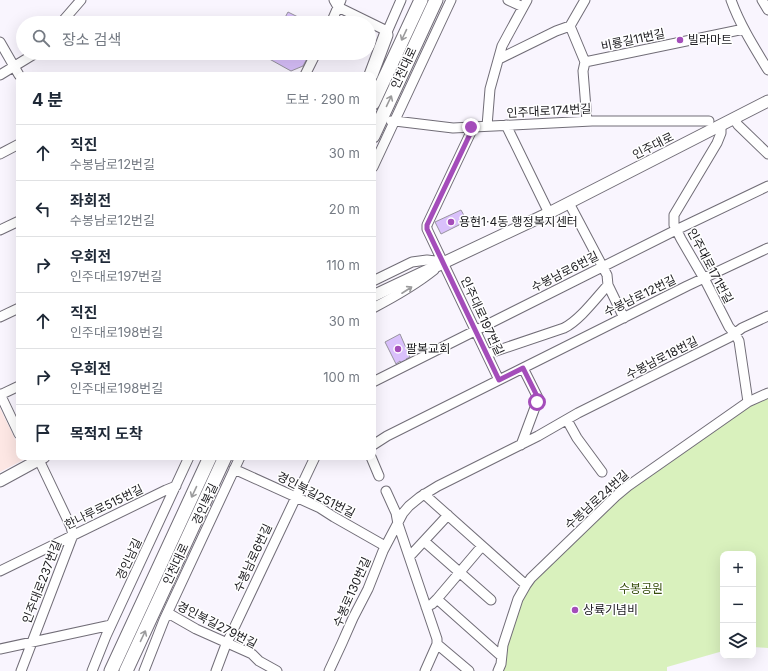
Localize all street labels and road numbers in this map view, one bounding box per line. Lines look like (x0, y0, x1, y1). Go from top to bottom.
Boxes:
street label: 비룡길11번길 (600, 25, 666, 54)
street label: 인천대로 (387, 45, 420, 91)
street label: 인주대로174번길 (506, 101, 592, 120)
street label: 인주대로 (630, 129, 676, 162)
street label: 인주대로171번길 (684, 226, 736, 306)
street label: 수봉남로6번길 (529, 248, 601, 295)
street label: 수봉남로12번길 (601, 272, 678, 319)
street label: 인주대로197번길 (458, 274, 507, 358)
street label: 수봉남로18번길 (623, 333, 700, 382)
street label: 수봉남로24번길 (562, 467, 632, 532)
street label: 경인북길251번길 (275, 468, 358, 521)
street label: 한나루로515번길 (62, 481, 146, 532)
street label: 경인북길 (188, 481, 221, 527)
street label: 수봉남로6번길 (230, 521, 275, 594)
street label: 경인남길 (112, 536, 145, 582)
street label: 인주대로237번길 (19, 538, 64, 625)
street label: 인천대로 (159, 541, 192, 587)
street label: 수봉로130번길 (329, 554, 374, 629)
street label: 경인북길279번길 (175, 598, 260, 651)

